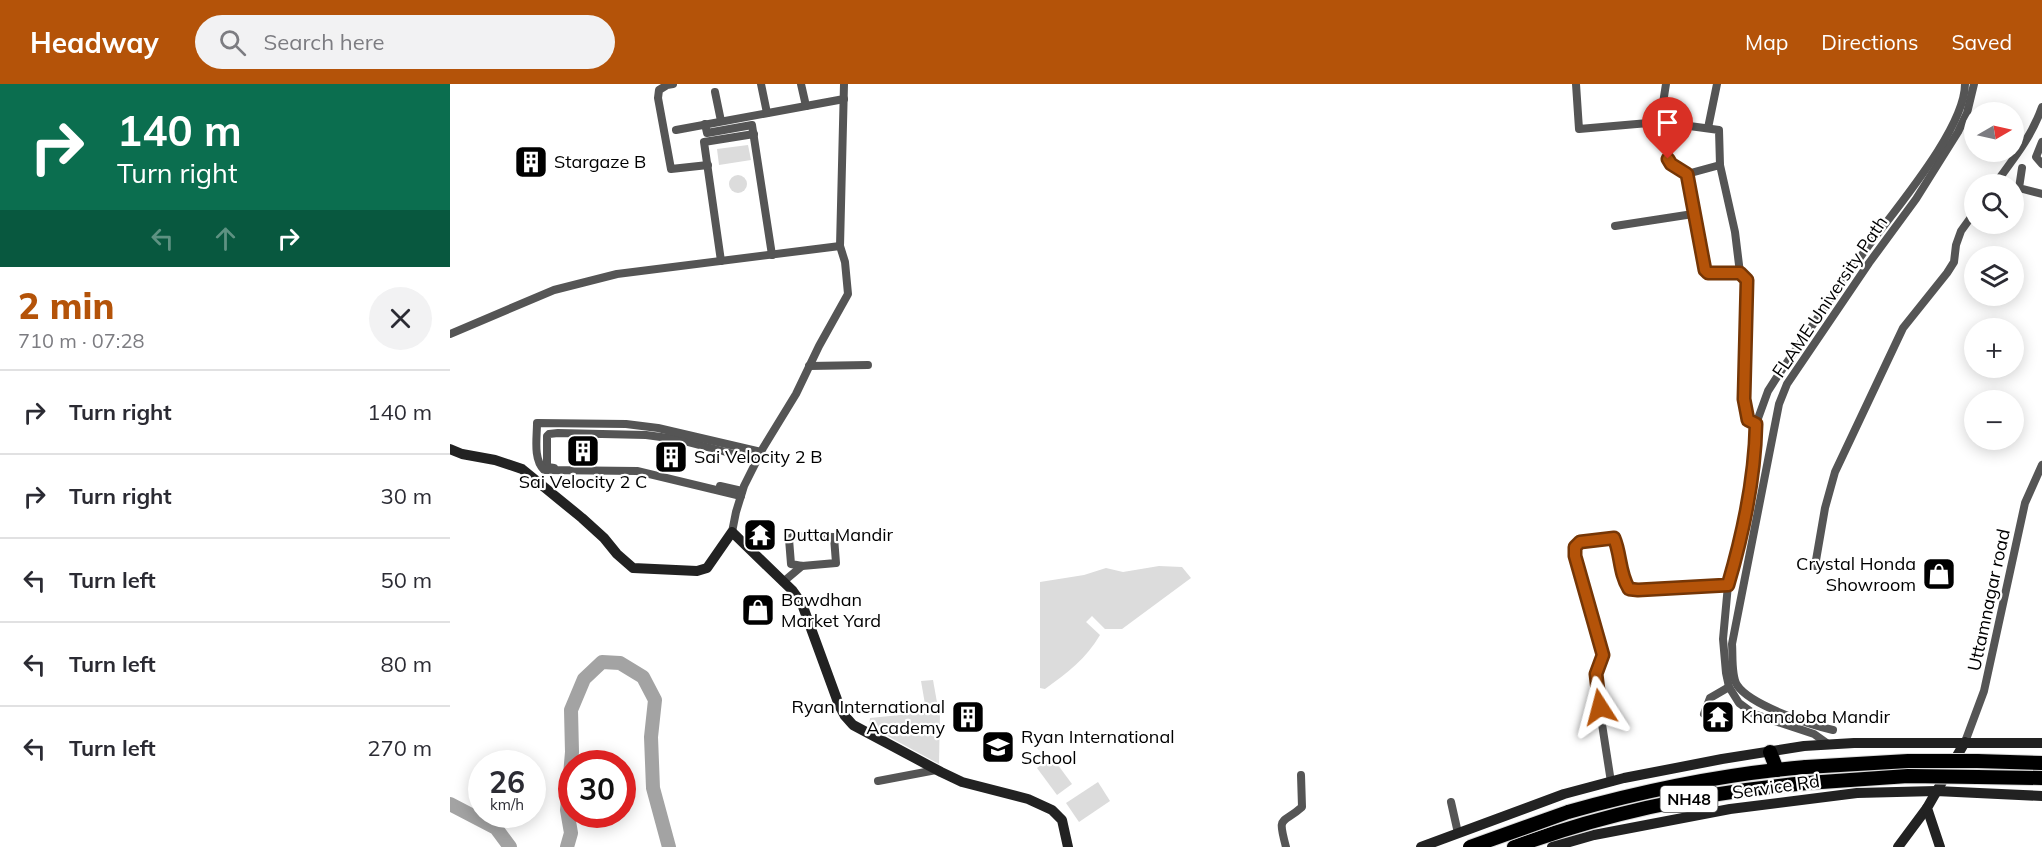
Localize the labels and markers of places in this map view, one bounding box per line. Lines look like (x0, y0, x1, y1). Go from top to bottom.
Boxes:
pin (1642, 97, 1693, 159)
building icon: Stargaze B (513, 144, 549, 180)
place label: Stargaze B (554, 150, 646, 173)
building icon: Sai Velocity 2 C (565, 433, 601, 469)
building icon: Sai Velocity 2 B (653, 439, 689, 475)
place label: Sai Velocity 2 B (694, 445, 822, 468)
place label: Sai Velocity 2 C (519, 470, 647, 493)
temple icon: Dutta Mandir (742, 517, 778, 553)
place label: Dutta Mandir (783, 523, 894, 546)
place label: Crystal Honda Showroom (1796, 552, 1916, 596)
shop icon: Crystal Honda Showroom (1921, 556, 1957, 592)
place label: Bawdhan Market Yard (781, 588, 881, 632)
shop icon: Bawdhan Market Yard (740, 592, 776, 628)
place label: Ryan International Academy (792, 695, 945, 739)
building icon: Ryan International Academy (950, 699, 986, 735)
temple icon: Khandoba Mandir (1700, 699, 1736, 735)
place label: Khandoba Mandir (1741, 705, 1891, 728)
place label: Ryan International School (1021, 725, 1174, 769)
school or university icon: Ryan International School (980, 729, 1016, 765)

